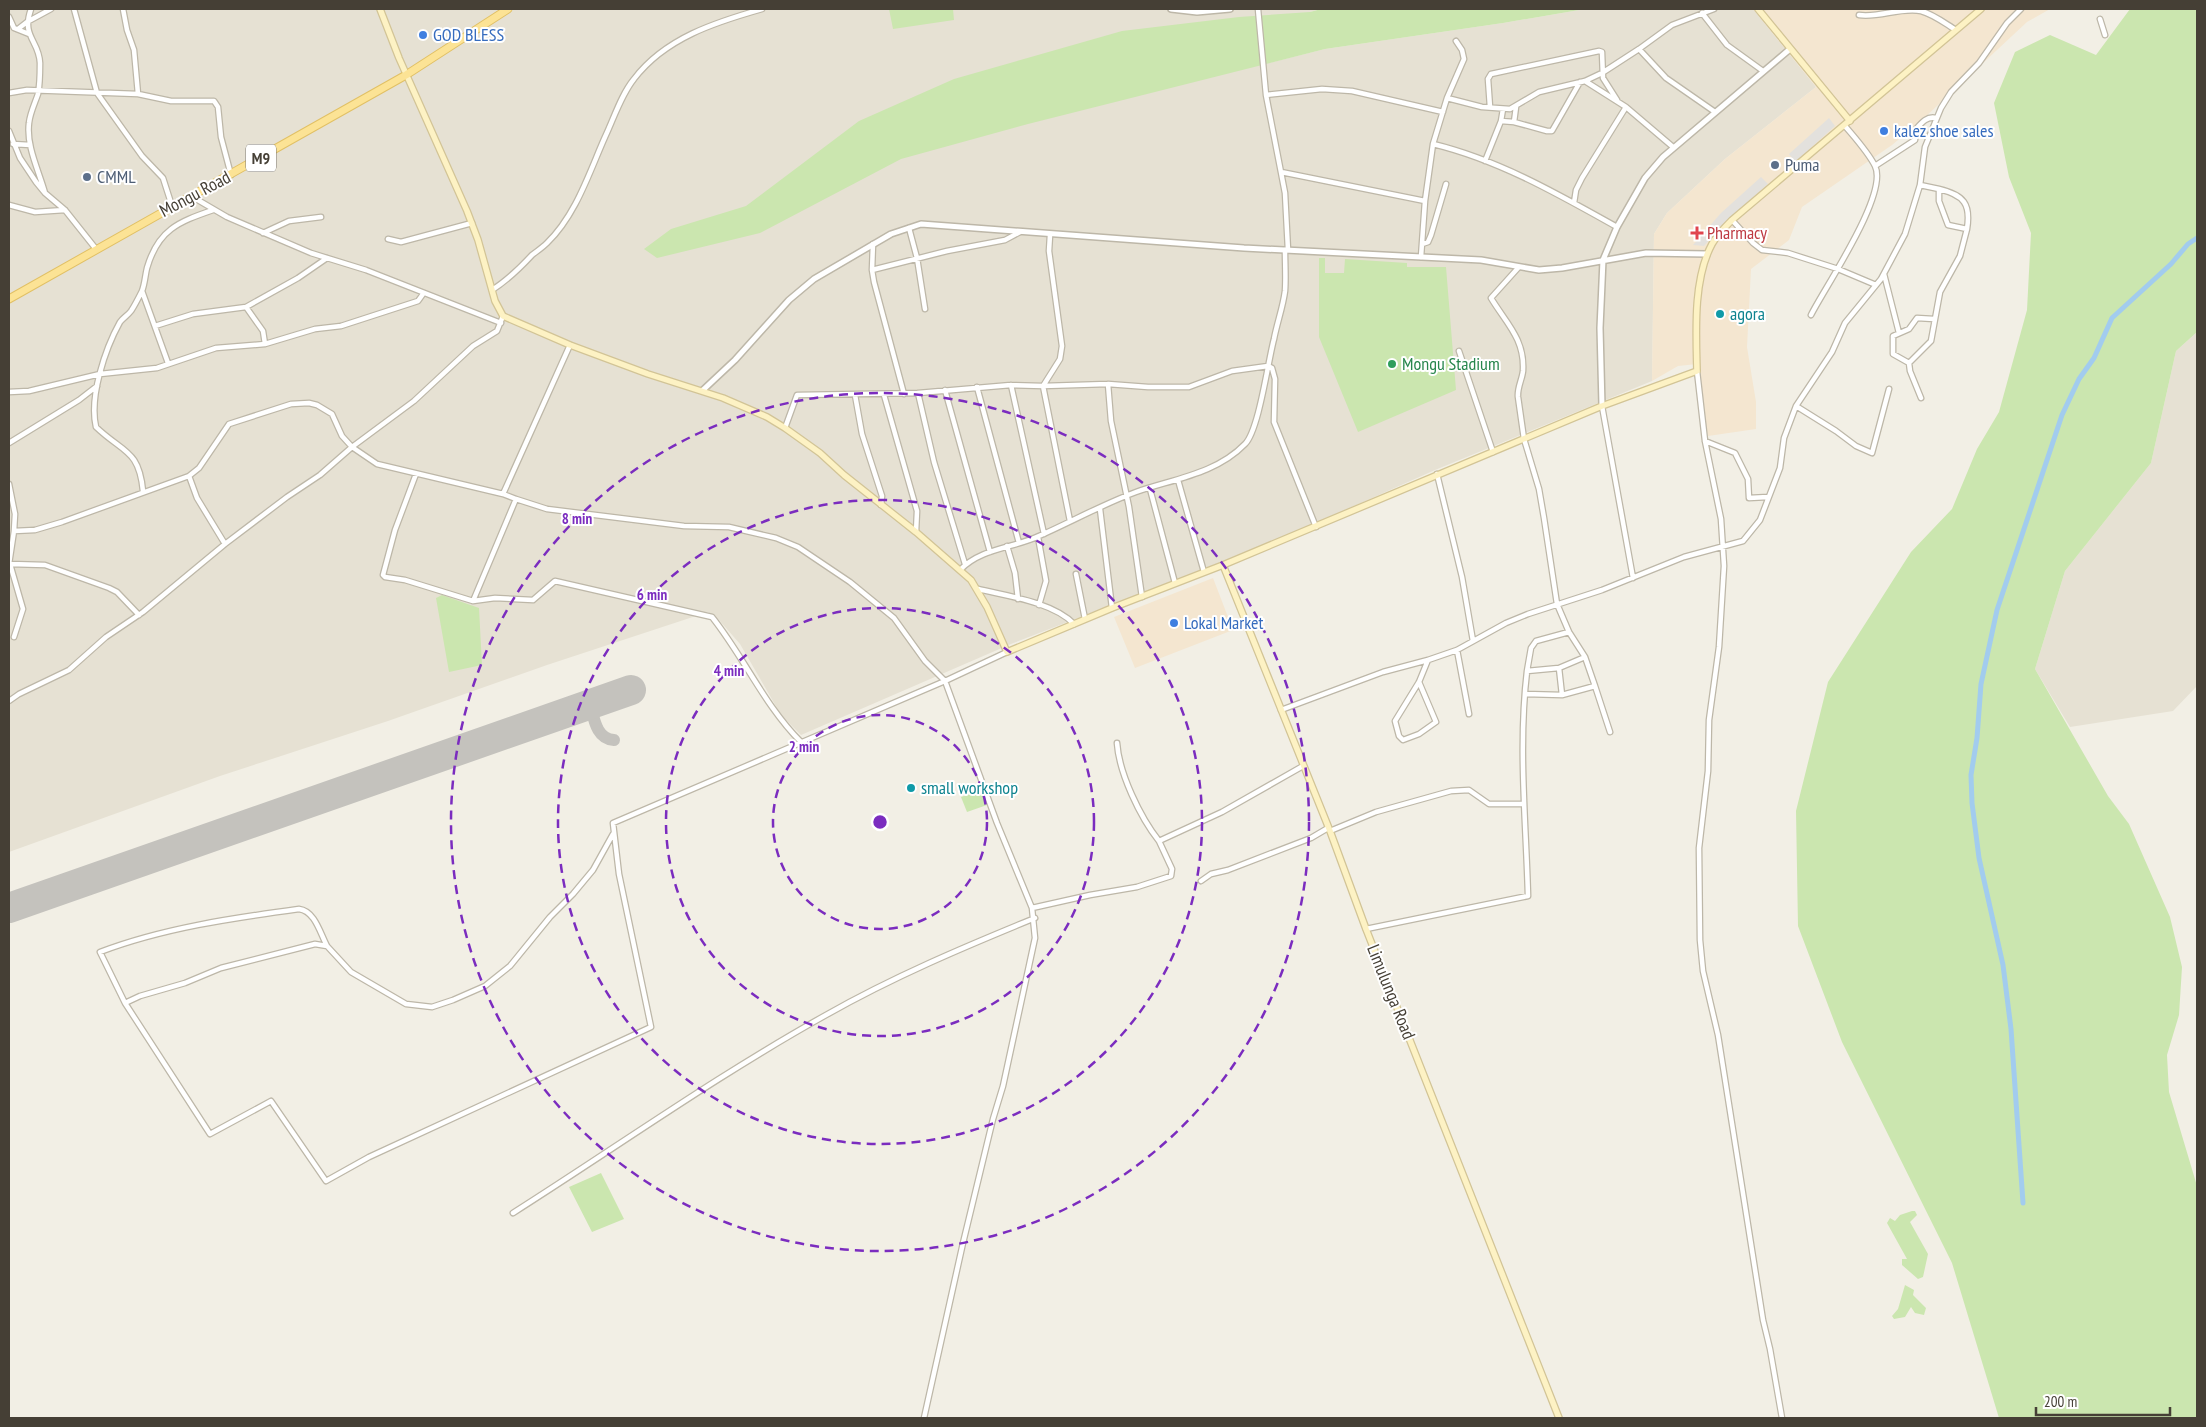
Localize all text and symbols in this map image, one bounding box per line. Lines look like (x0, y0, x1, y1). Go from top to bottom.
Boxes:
place label: GOD BLESS (433, 23, 504, 46)
marker: GOD BLESS (417, 29, 429, 41)
place label: kalez shoe sales (1894, 119, 1994, 142)
marker: kalez shoe sales (1878, 125, 1890, 137)
road number: M9 (246, 144, 276, 172)
place label: Puma (1785, 153, 1819, 176)
marker: Puma (1769, 159, 1781, 171)
place label: CMML (97, 165, 136, 188)
street label: Mongu Road (155, 165, 234, 222)
marker: CMML (81, 171, 93, 183)
place label: Pharmacy (1707, 221, 1767, 244)
marker: Pharmacy (1691, 227, 1703, 239)
place label: agora (1730, 302, 1765, 325)
marker: agora (1714, 308, 1726, 320)
place label: Mongu Stadium (1402, 352, 1500, 375)
marker: Mongu Stadium (1386, 358, 1398, 370)
text: 8 min (562, 509, 592, 528)
text: 6 min (637, 585, 667, 604)
place label: Lokal Market (1184, 611, 1263, 634)
marker: Lokal Market (1168, 617, 1180, 629)
text: 4 min (714, 661, 744, 680)
text: 2 min (789, 737, 819, 756)
place label: small workshop (921, 776, 1018, 799)
marker: small workshop (905, 782, 917, 794)
centre of rings (871, 813, 889, 831)
street label: Limulunga Road (1362, 941, 1421, 1043)
scale bar (2036, 1384, 2170, 1416)
text: 200 m (2044, 1392, 2077, 1411)

